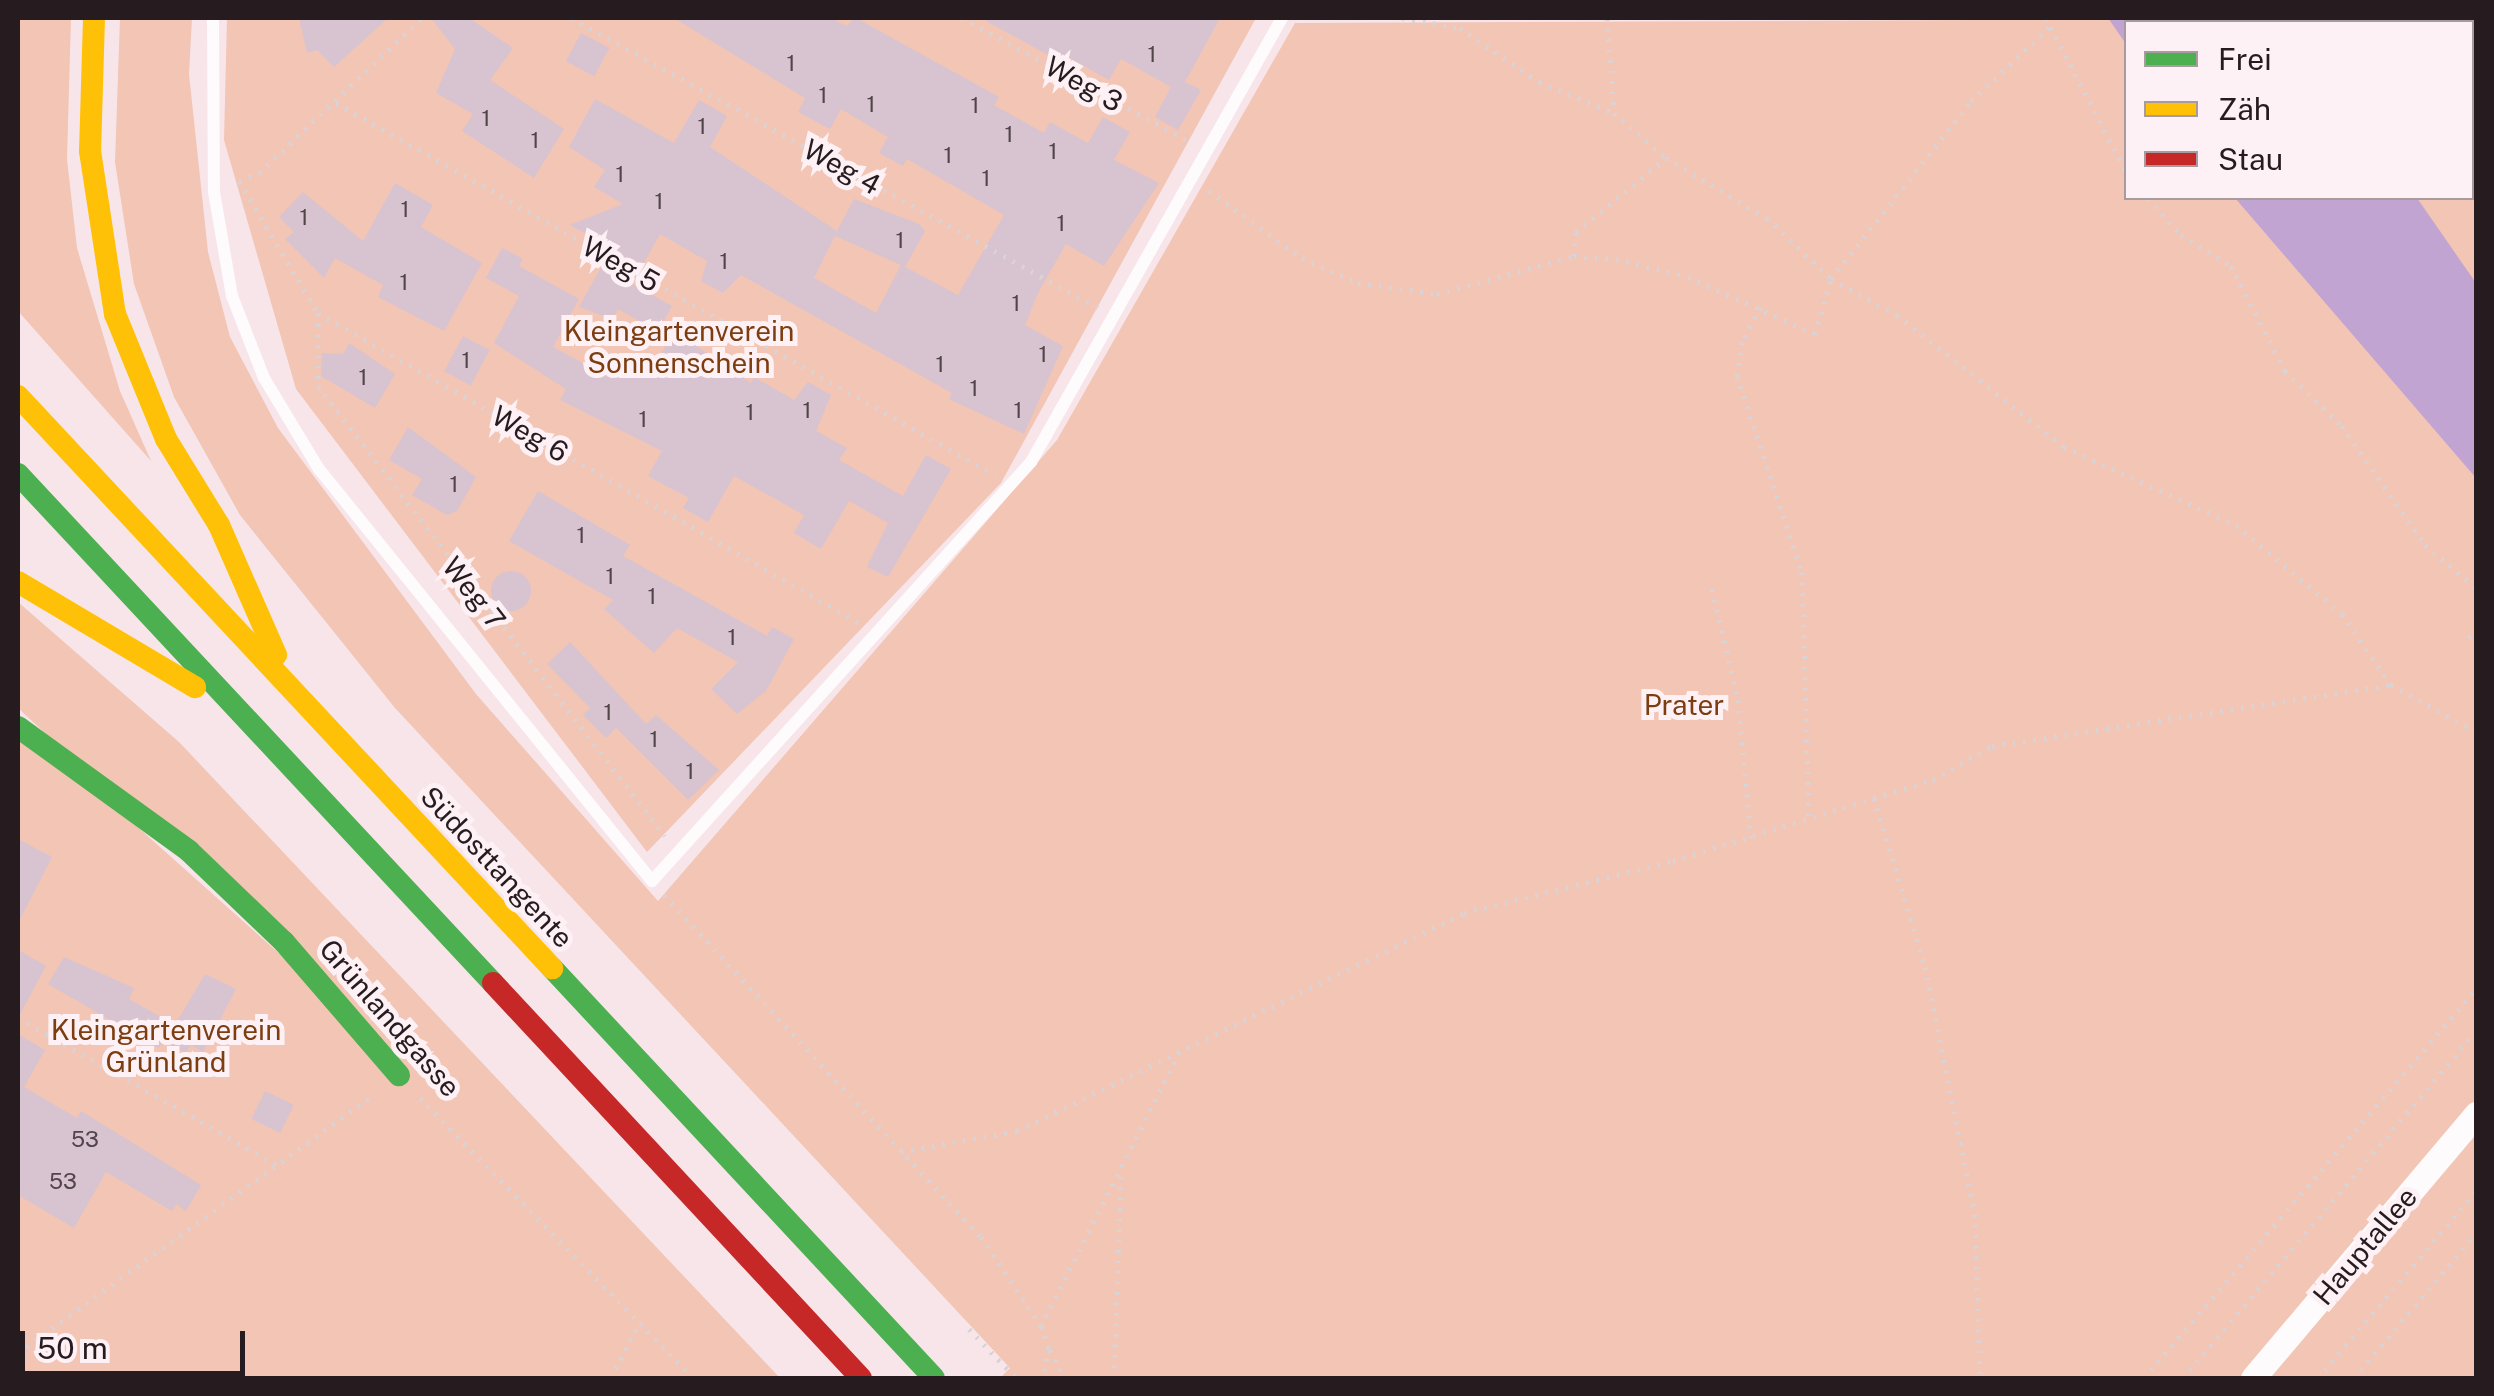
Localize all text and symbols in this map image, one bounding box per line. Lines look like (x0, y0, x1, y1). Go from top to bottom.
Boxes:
legend (2124, 20, 2474, 200)
text: Frei (2218, 41, 2272, 77)
house number: 1 (1148, 42, 1156, 68)
street label: Weg 3 (1040, 49, 1128, 119)
house number: 1 (787, 51, 795, 77)
house number: 1 (819, 83, 827, 109)
text: Zäh (2218, 91, 2271, 127)
house number: 1 (867, 92, 875, 118)
house number: 1 (971, 93, 979, 119)
house number: 1 (482, 106, 490, 132)
house number: 1 (698, 114, 706, 140)
house number: 1 (1005, 122, 1013, 148)
house number: 1 (531, 128, 539, 154)
street label: Weg 4 (798, 132, 886, 202)
house number: 1 (1049, 139, 1057, 165)
text: Stau (2218, 141, 2283, 177)
house number: 1 (944, 143, 952, 169)
house number: 1 (616, 162, 624, 188)
house number: 1 (982, 166, 990, 192)
house number: 1 (655, 189, 663, 215)
house number: 1 (401, 197, 409, 223)
house number: 1 (300, 205, 308, 231)
house number: 1 (1057, 211, 1065, 237)
house number: 1 (896, 228, 904, 254)
street label: Weg 5 (576, 229, 666, 299)
house number: 1 (720, 249, 728, 275)
house number: 1 (400, 270, 408, 296)
house number: 1 (1012, 291, 1020, 317)
park label: Kleingartenverein Sonnenschein (564, 314, 794, 380)
house number: 1 (1039, 342, 1047, 368)
house number: 1 (462, 348, 470, 374)
house number: 1 (936, 352, 944, 378)
house number: 1 (359, 365, 367, 391)
house number: 1 (970, 376, 978, 402)
house number: 1 (803, 398, 811, 424)
house number: 1 (1014, 398, 1022, 424)
street label: Weg 6 (486, 399, 574, 469)
house number: 1 (746, 400, 754, 426)
house number: 1 (639, 407, 647, 433)
house number: 1 (450, 472, 458, 498)
house number: 1 (577, 523, 585, 549)
street label: Weg 7 (435, 550, 513, 636)
house number: 1 (606, 564, 614, 590)
house number: 1 (648, 584, 656, 610)
house number: 1 (728, 625, 736, 651)
park label: Prater (1644, 688, 1724, 722)
house number: 1 (604, 700, 612, 726)
house number: 1 (650, 727, 658, 753)
house number: 1 (686, 759, 694, 785)
street label: Südosttangente (414, 779, 580, 955)
street label: Grünlandgasse (313, 933, 467, 1103)
park label: Kleingartenverein Grünland (51, 1013, 281, 1079)
house number: 53 (71, 1127, 99, 1153)
house number: 53 (49, 1169, 77, 1195)
street label: Hauptallee (2306, 1180, 2424, 1312)
scale bar (25, 1311, 250, 1373)
text: 50 m (37, 1330, 108, 1366)

